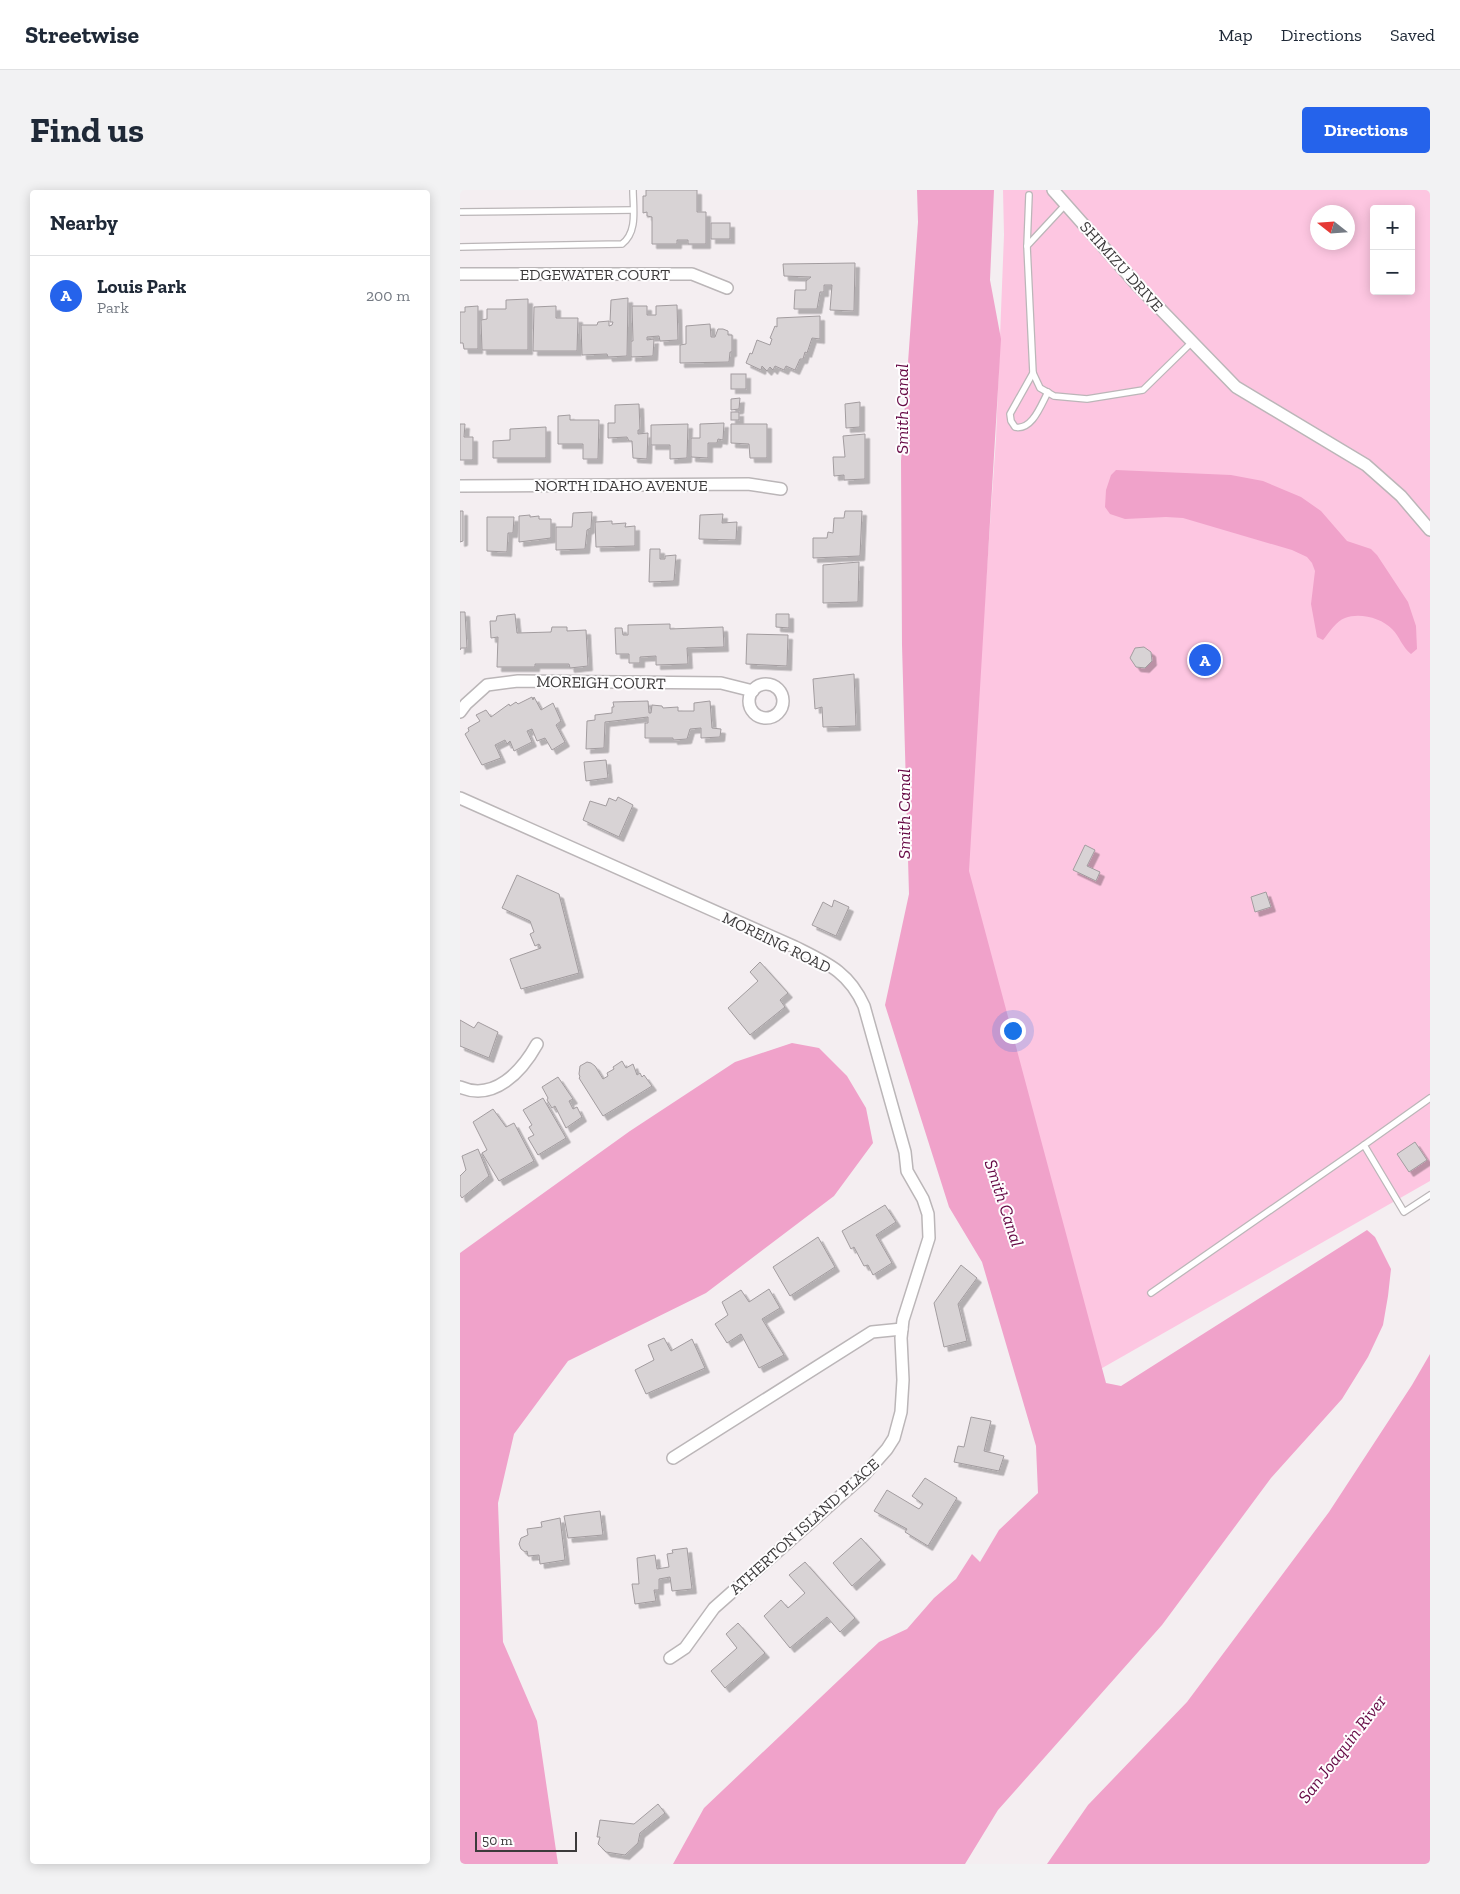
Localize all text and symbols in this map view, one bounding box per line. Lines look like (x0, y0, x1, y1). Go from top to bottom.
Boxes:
text: Streetwise (25, 20, 139, 49)
text: Map (1218, 24, 1253, 46)
text: Directions (1281, 24, 1362, 46)
text: Saved (1390, 24, 1435, 46)
button: Directions (1302, 107, 1430, 153)
text: Find us (30, 109, 144, 151)
north arrow (1310, 205, 1355, 250)
map controls (1370, 205, 1415, 295)
button: + (1370, 205, 1415, 250)
text: Nearby (50, 210, 118, 235)
street label: SHIMIZU DRIVE (1076, 217, 1167, 316)
button: − (1370, 250, 1415, 295)
street label: EDGEWATER COURT (520, 265, 670, 284)
text: Louis Park (97, 275, 186, 298)
text: A (61, 286, 72, 305)
text: 200 m (366, 286, 410, 305)
text: Park (97, 298, 129, 317)
water label: Smith Canal (891, 364, 913, 454)
street label: NORTH IDAHO AVENUE (534, 476, 708, 495)
pin: A (1189, 641, 1221, 679)
street label: MOREIGH COURT (536, 672, 666, 693)
water label: Smith Canal (893, 769, 915, 859)
street label: MOREING ROAD (719, 908, 834, 977)
your location (1000, 1018, 1026, 1044)
water label: Smith Canal (980, 1157, 1028, 1249)
street label: ATHERTON ISLAND PLACE (726, 1454, 883, 1598)
water label: San Joaquin River (1293, 1690, 1391, 1807)
scale bar (475, 1829, 578, 1852)
text: 50 m (482, 1832, 513, 1849)

